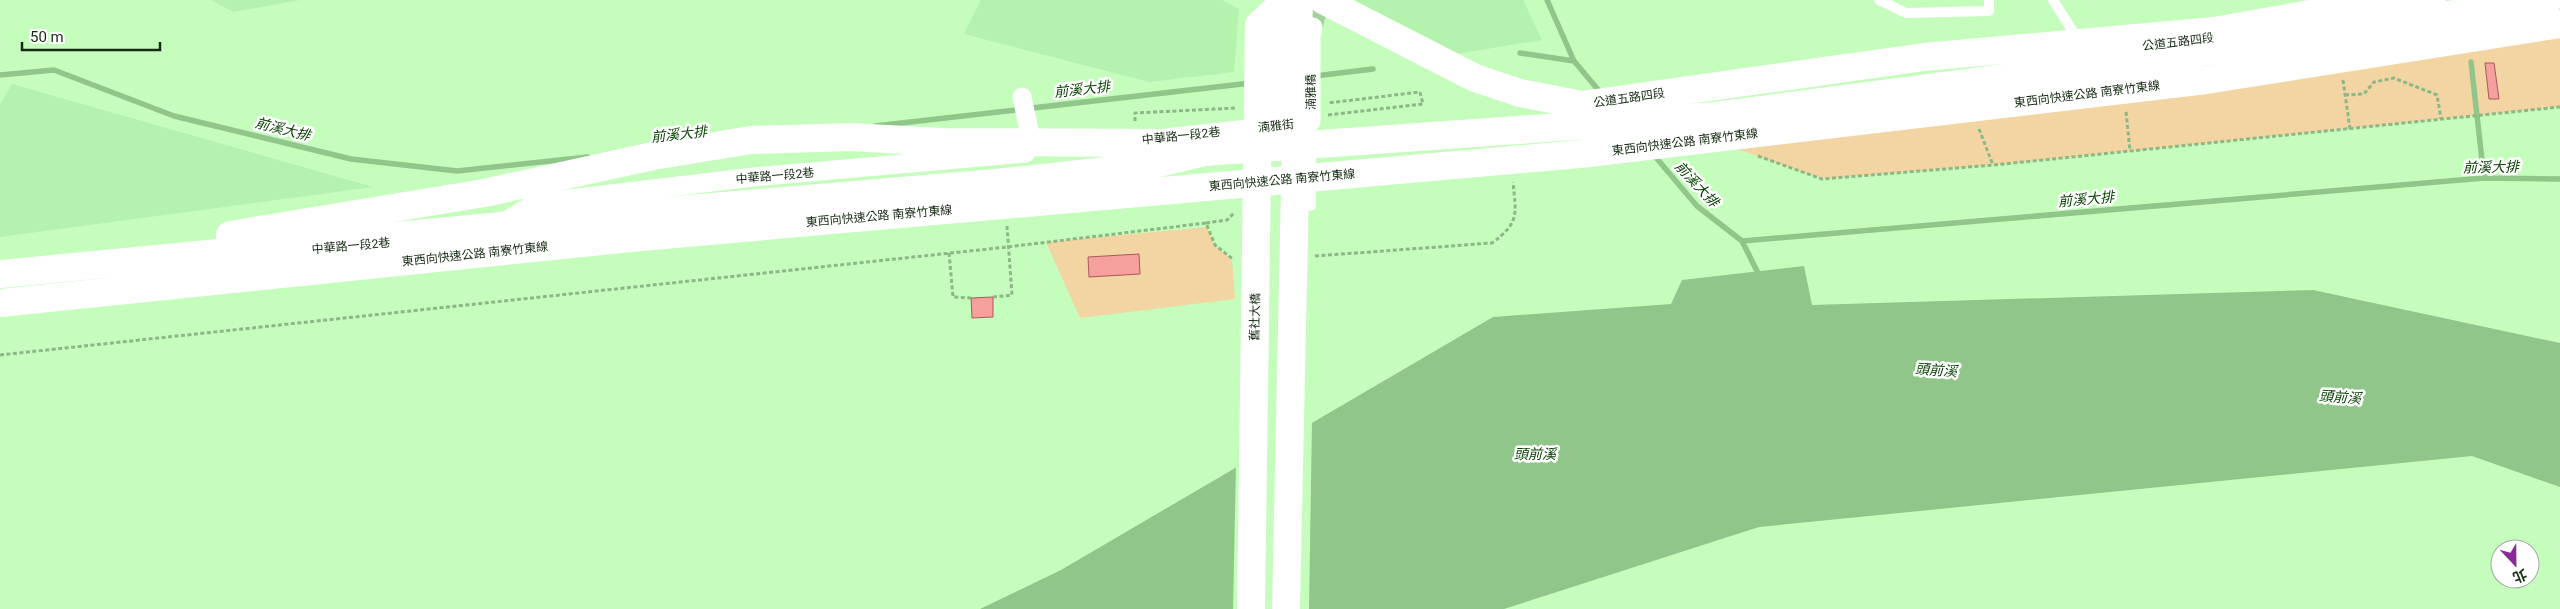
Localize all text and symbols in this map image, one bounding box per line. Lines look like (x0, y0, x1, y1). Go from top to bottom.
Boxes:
scale bar (22, 20, 160, 52)
text: 50 m (30, 28, 64, 46)
street label: 公道五路四段 (2141, 31, 2215, 53)
street label: 湳雅橋 (1304, 74, 1318, 110)
water label: 前溪大排 (1053, 78, 1113, 100)
street label: 東西向快速公路 南寮竹東線 (2013, 78, 2161, 110)
street label: 公道五路四段 (1592, 86, 1666, 110)
water label: 前溪大排 (254, 114, 314, 144)
street label: 湳雅街 (1257, 117, 1295, 135)
water label: 前溪大排 (650, 123, 710, 145)
street label: 中華路一段2巷 (1141, 125, 1221, 147)
street label: 東西向快速公路 南寮竹東線 (1611, 126, 1759, 158)
water label: 前溪大排 (1672, 158, 1723, 211)
water label: 前溪大排 (2463, 158, 2521, 175)
street label: 中華路一段2巷 (735, 166, 815, 186)
street label: 東西向快速公路 南寮竹東線 (1208, 167, 1356, 193)
water label: 前溪大排 (2057, 188, 2117, 209)
street label: 東西向快速公路 南寮竹東線 (805, 203, 953, 229)
street label: 中華路一段2巷 (311, 236, 391, 256)
street label: 東西向快速公路 南寮竹東線 (401, 239, 549, 269)
street label: 舊社大橋 (1248, 293, 1262, 341)
water label: 頭前溪 (1914, 361, 1960, 380)
water label: 頭前溪 (2318, 388, 2364, 407)
water label: 頭前溪 (1514, 446, 1558, 462)
north arrow (2490, 539, 2540, 589)
text: 北 (2510, 566, 2529, 586)

